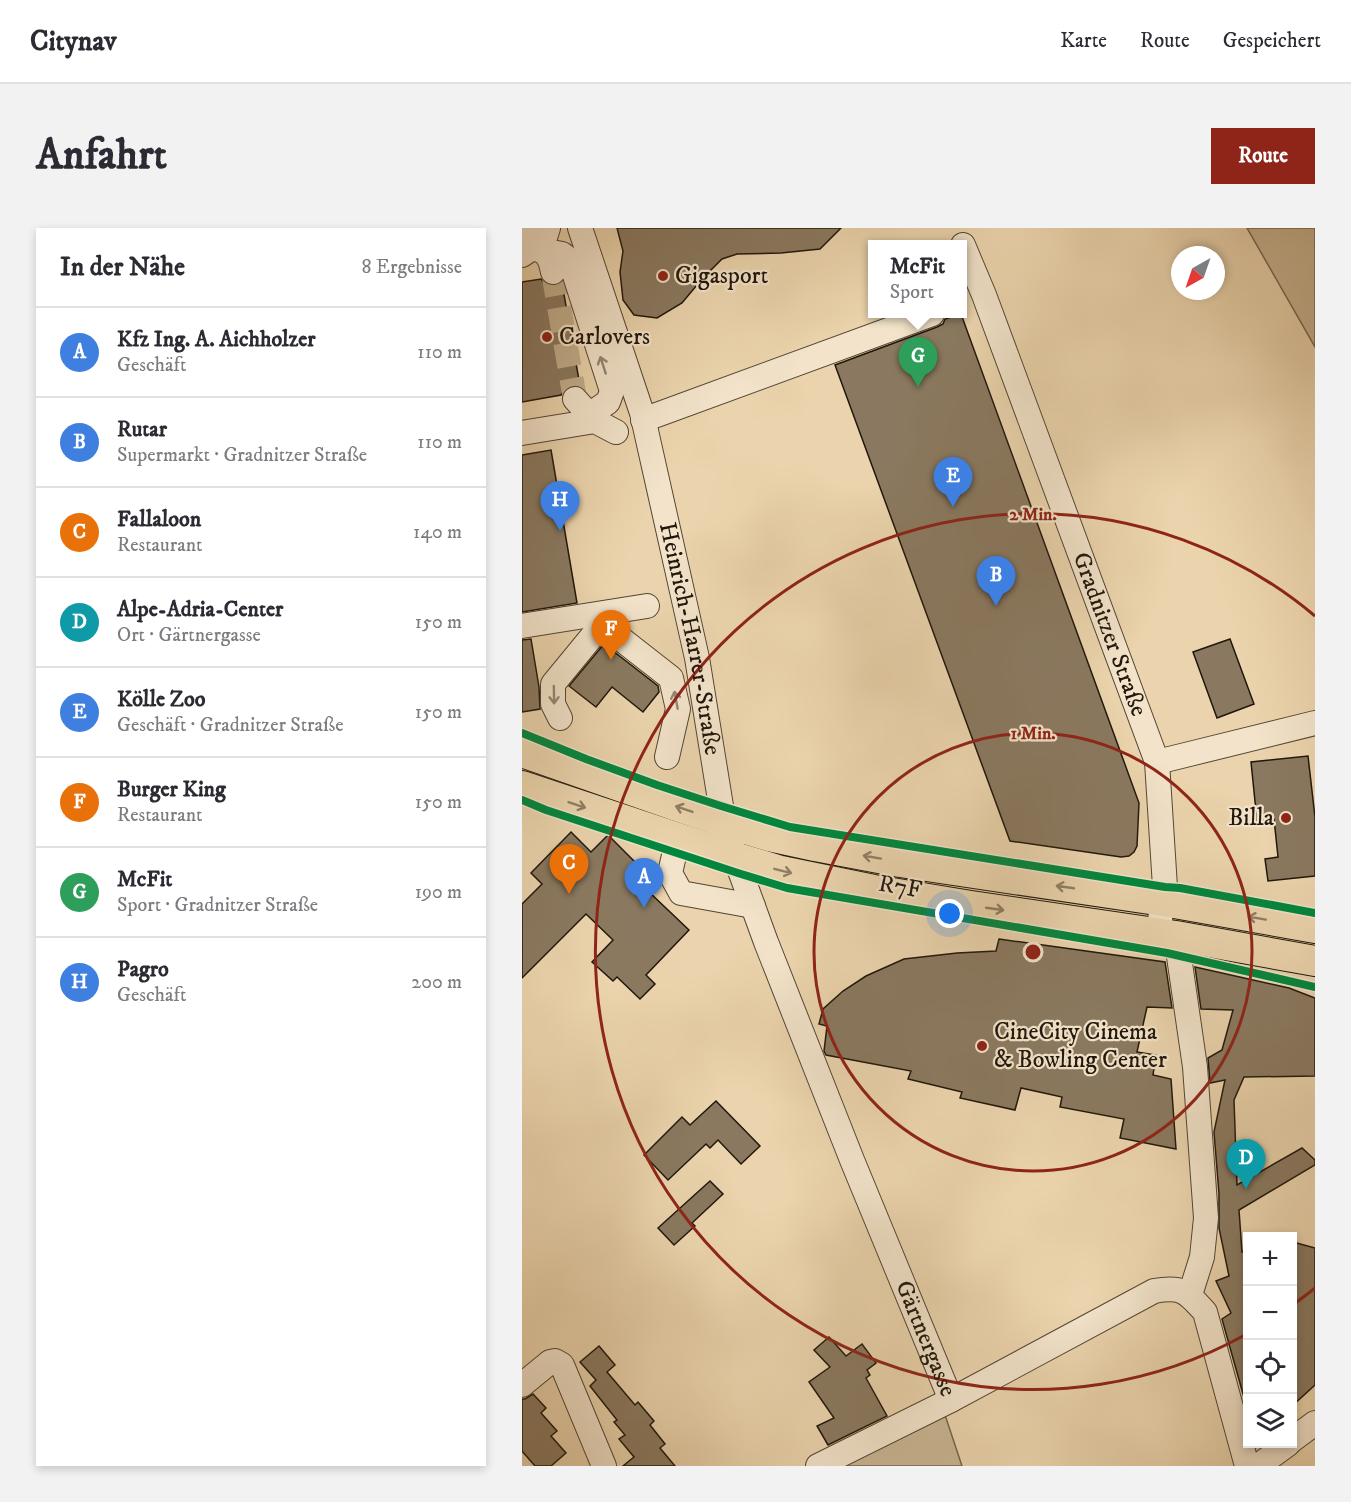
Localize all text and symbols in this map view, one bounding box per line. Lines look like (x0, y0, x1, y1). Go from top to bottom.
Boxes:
text: Citynav (30, 24, 117, 59)
text: Karte (1060, 28, 1107, 54)
text: Route (1140, 28, 1190, 54)
text: Gespeichert (1223, 28, 1321, 54)
button: Route (1211, 128, 1315, 184)
text: Anfahrt (36, 130, 167, 182)
popup (868, 240, 967, 318)
north arrow (1171, 246, 1225, 300)
text: In der Nähe (60, 251, 185, 284)
text: McFit (890, 253, 945, 280)
text: 8 Ergebnisse (362, 255, 462, 280)
place label: Gigasport (675, 261, 768, 291)
marker: Gigasport (656, 269, 670, 283)
text: Sport (890, 280, 934, 305)
place label: Carlovers (559, 322, 650, 352)
text: Kfz Ing. A. Aichholzer (117, 326, 316, 353)
marker: Carlovers (540, 330, 554, 344)
pin: G (898, 338, 938, 387)
text: A (73, 340, 86, 365)
text: 110 m (417, 340, 462, 365)
text: Geschäft (117, 353, 186, 378)
one-way arrow (597, 356, 608, 375)
text: Rutar (117, 416, 167, 443)
text: B (73, 430, 86, 455)
text: 110 m (417, 430, 462, 455)
text: Supermarkt · Gradnitzer Straße (117, 443, 367, 468)
pin: E (934, 458, 972, 507)
pin: H (540, 482, 579, 531)
text: 2 Min. (1009, 504, 1057, 526)
text: Fallaloon (117, 506, 201, 533)
street label: Heinrich-Harrer-Straße (652, 519, 728, 758)
text: C (73, 520, 86, 545)
text: 140 m (413, 520, 462, 545)
text: Restaurant (117, 533, 202, 558)
street label: Gradnitzer Straße (1066, 548, 1154, 720)
pin: B (976, 556, 1016, 606)
text: Alpe-Adria-Center (117, 596, 283, 623)
text: D (72, 610, 87, 635)
text: 150 m (415, 610, 462, 635)
pin: F (592, 610, 631, 660)
text: Ort · Gärtnergasse (117, 623, 261, 648)
one-way arrow (548, 685, 559, 704)
text: Kölle Zoo (117, 686, 205, 713)
one-way arrow (670, 691, 681, 710)
text: E (72, 700, 87, 725)
text: 150 m (415, 700, 462, 725)
text: Geschäft · Gradnitzer Straße (117, 713, 343, 738)
text: 1 Min. (1010, 723, 1056, 745)
text: Burger King (117, 776, 226, 803)
text: F (73, 790, 86, 815)
text: 150 m (415, 790, 462, 815)
one-way arrow (567, 801, 586, 812)
one-way arrow (675, 802, 694, 813)
text: Restaurant (117, 803, 202, 828)
place label: Billa (1228, 803, 1275, 833)
marker: Billa (1279, 811, 1293, 825)
pin: C (550, 844, 588, 894)
one-way arrow (863, 851, 883, 862)
pin: A (624, 858, 664, 908)
text: McFit (117, 866, 172, 893)
one-way arrow (773, 866, 792, 878)
street label: R7F (876, 868, 924, 906)
text: G (73, 880, 86, 905)
text: 190 m (415, 880, 462, 905)
one-way arrow (1056, 881, 1075, 892)
text: Sport · Gradnitzer Straße (117, 893, 318, 918)
your location (935, 899, 964, 928)
one-way arrow (985, 904, 1005, 915)
one-way arrow (1248, 912, 1268, 923)
centre of rings (1023, 942, 1043, 962)
text: Pagro (117, 956, 169, 983)
text: H (71, 970, 88, 995)
text: 200 m (411, 970, 462, 995)
text: Geschäft (117, 983, 186, 1008)
place label: CineCity Cinema & Bowling Center (994, 1017, 1167, 1075)
marker: CineCity Cinema & Bowling Center (975, 1039, 989, 1053)
pin: D (1226, 1140, 1266, 1189)
map controls (1243, 1232, 1297, 1448)
button: + (1243, 1232, 1297, 1286)
street label: Gärtnergasse (888, 1276, 963, 1401)
button: − (1243, 1286, 1297, 1340)
button: locate (1243, 1340, 1297, 1394)
button: layers (1243, 1394, 1297, 1448)

